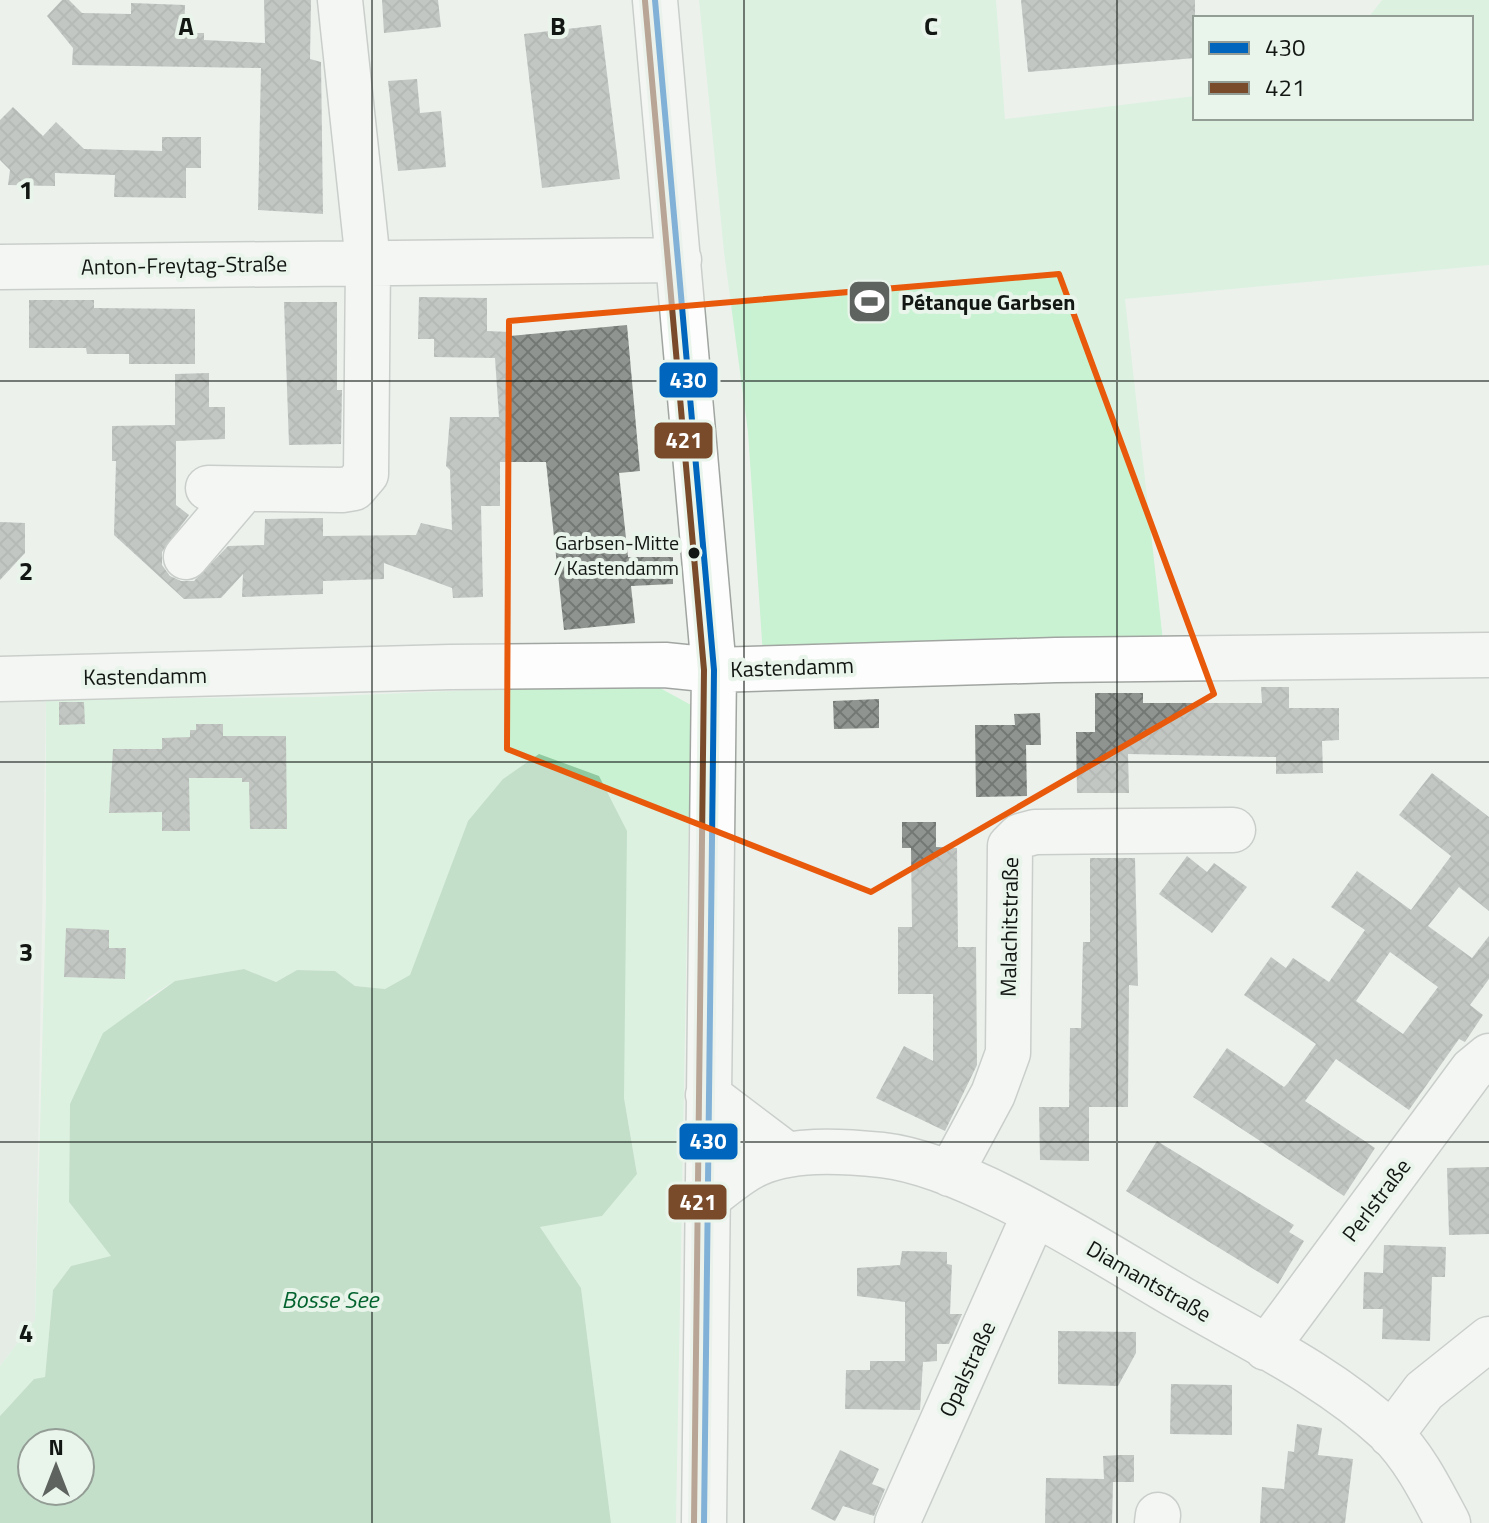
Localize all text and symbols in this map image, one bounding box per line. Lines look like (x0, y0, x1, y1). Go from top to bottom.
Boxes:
text: A (178, 6, 194, 45)
text: B (550, 6, 566, 45)
text: C (924, 6, 938, 45)
legend (1193, 16, 1473, 120)
text: 430 (1265, 29, 1305, 65)
text: 421 (1265, 69, 1305, 105)
text: 1 (19, 170, 33, 209)
street label: Anton-Freytag-Straße (81, 246, 287, 284)
sports icon: Pétanque Garbsen (846, 278, 894, 326)
place label: Pétanque Garbsen (901, 285, 1075, 319)
line badge: 430 (658, 361, 719, 399)
text: 430 (670, 363, 706, 397)
line badge: 421 (653, 421, 714, 460)
text: 421 (666, 423, 702, 457)
place label: Garbsen-Mitte / Kastendamm (554, 527, 679, 583)
marker: Garbsen-Mitte / Kastendamm (686, 545, 702, 561)
text: 2 (19, 551, 33, 590)
street label: Kastendamm (730, 648, 854, 686)
street label: Kastendamm (83, 658, 207, 694)
street label: Malachitstraße (991, 857, 1027, 997)
text: 3 (19, 932, 33, 971)
line badge: 430 (678, 1122, 739, 1161)
text: 430 (690, 1124, 726, 1158)
street label: Perlstraße (1333, 1151, 1419, 1249)
line badge: 421 (667, 1183, 728, 1221)
text: 421 (680, 1185, 716, 1219)
street label: Diamantstraße (1080, 1231, 1218, 1331)
water label: Bosse See (282, 1281, 380, 1317)
text: 4 (19, 1313, 33, 1352)
street label: Opalstraße (930, 1315, 1004, 1423)
north arrow (16, 1427, 96, 1507)
text: N (48, 1430, 64, 1464)

